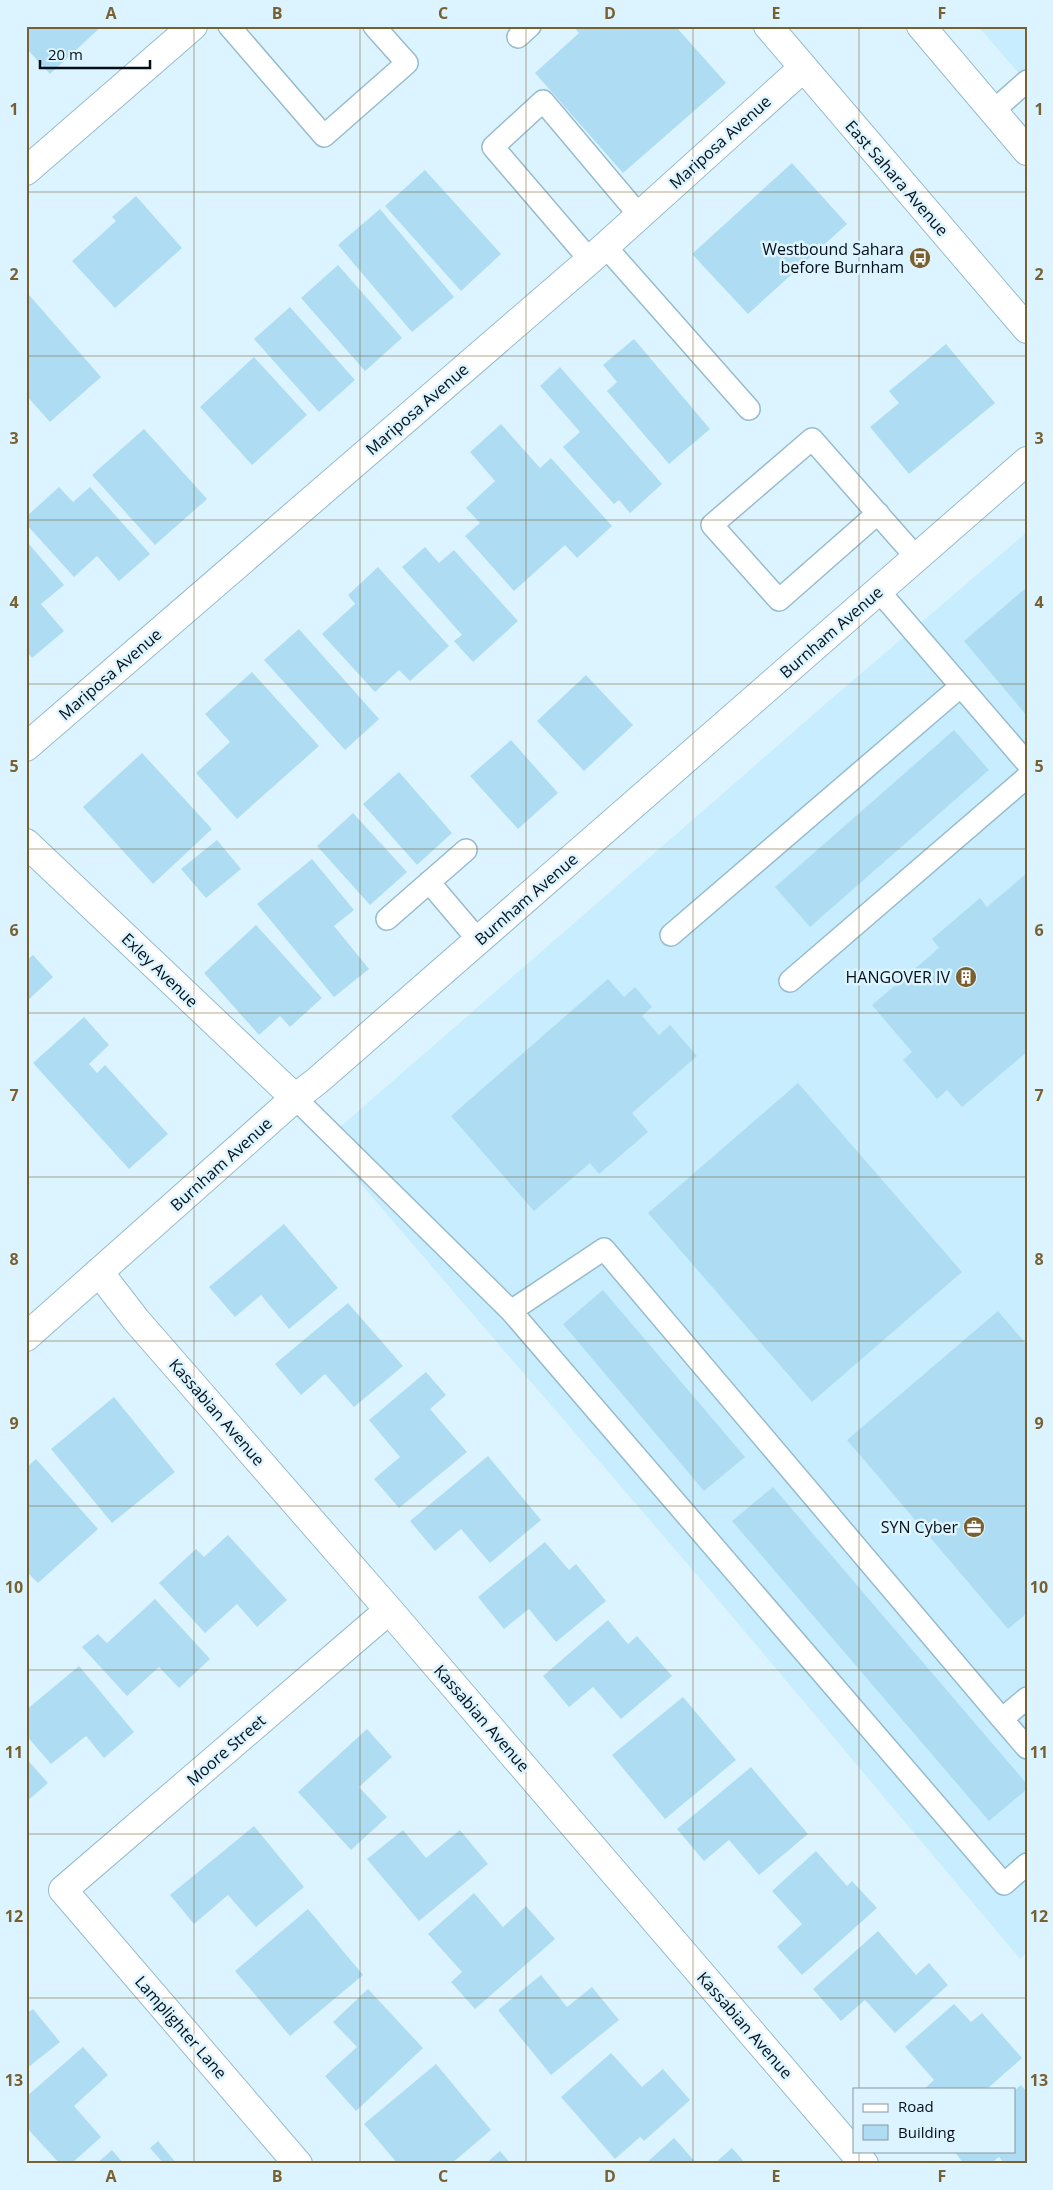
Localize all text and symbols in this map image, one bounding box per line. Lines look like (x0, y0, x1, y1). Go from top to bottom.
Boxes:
text: A (105, 2, 117, 24)
text: B (272, 2, 282, 24)
text: C (438, 2, 448, 24)
text: D (604, 2, 616, 24)
text: E (772, 2, 781, 24)
text: F (938, 2, 946, 24)
scale bar (40, 38, 150, 70)
text: 20 m (48, 44, 83, 64)
street label: Mariposa Avenue (664, 90, 776, 194)
text: 1 (9, 98, 19, 120)
text: 1 (1034, 98, 1044, 120)
street label: East Sahara Avenue (841, 115, 954, 241)
place label: Westbound Sahara before Burnham (762, 238, 904, 278)
bus stop icon: Westbound Sahara before Burnham (908, 246, 932, 270)
text: 2 (9, 263, 19, 285)
text: 2 (1034, 263, 1044, 285)
street label: Mariposa Avenue (361, 358, 473, 460)
text: 3 (9, 427, 19, 449)
text: 3 (1034, 427, 1044, 449)
street label: Burnham Avenue (775, 581, 887, 683)
text: 4 (9, 591, 19, 613)
text: 4 (1034, 591, 1044, 613)
street label: Mariposa Avenue (54, 623, 166, 725)
text: 5 (9, 755, 19, 777)
text: 5 (1034, 755, 1044, 777)
street label: Burnham Avenue (470, 848, 582, 950)
text: 6 (9, 919, 19, 941)
text: 6 (1034, 919, 1044, 941)
street label: Exley Avenue (117, 928, 203, 1012)
building icon: HANGOVER IV (954, 965, 978, 989)
place label: HANGOVER IV (845, 966, 950, 988)
text: 7 (9, 1084, 19, 1106)
text: 7 (1034, 1084, 1044, 1106)
street label: Burnham Avenue (165, 1112, 277, 1216)
text: 8 (9, 1248, 19, 1270)
text: 8 (1034, 1248, 1044, 1270)
street label: Kassabian Avenue (164, 1354, 270, 1470)
text: 9 (9, 1412, 19, 1434)
text: 9 (1034, 1412, 1044, 1434)
office icon: SYN Cyber (962, 1515, 986, 1539)
place label: SYN Cyber (881, 1516, 958, 1538)
text: 10 (5, 1576, 23, 1598)
text: 10 (1030, 1576, 1048, 1598)
street label: Kassabian Avenue (429, 1660, 535, 1776)
street label: Moore Street (182, 1709, 270, 1790)
text: 11 (5, 1741, 23, 1763)
text: 11 (1030, 1741, 1048, 1763)
text: 12 (5, 1905, 23, 1927)
text: 12 (1030, 1905, 1048, 1927)
street label: Kassabian Avenue (692, 1967, 798, 2083)
street label: Lamplighter Lane (130, 1971, 232, 2083)
text: 13 (5, 2069, 23, 2091)
text: 13 (1030, 2069, 1048, 2091)
legend (853, 2088, 1016, 2152)
text: Road (898, 2096, 934, 2116)
text: Building (898, 2122, 955, 2142)
text: A (105, 2165, 117, 2187)
text: B (272, 2165, 282, 2187)
text: C (438, 2165, 448, 2187)
text: D (604, 2165, 616, 2187)
text: E (772, 2165, 781, 2187)
text: F (938, 2165, 946, 2187)

